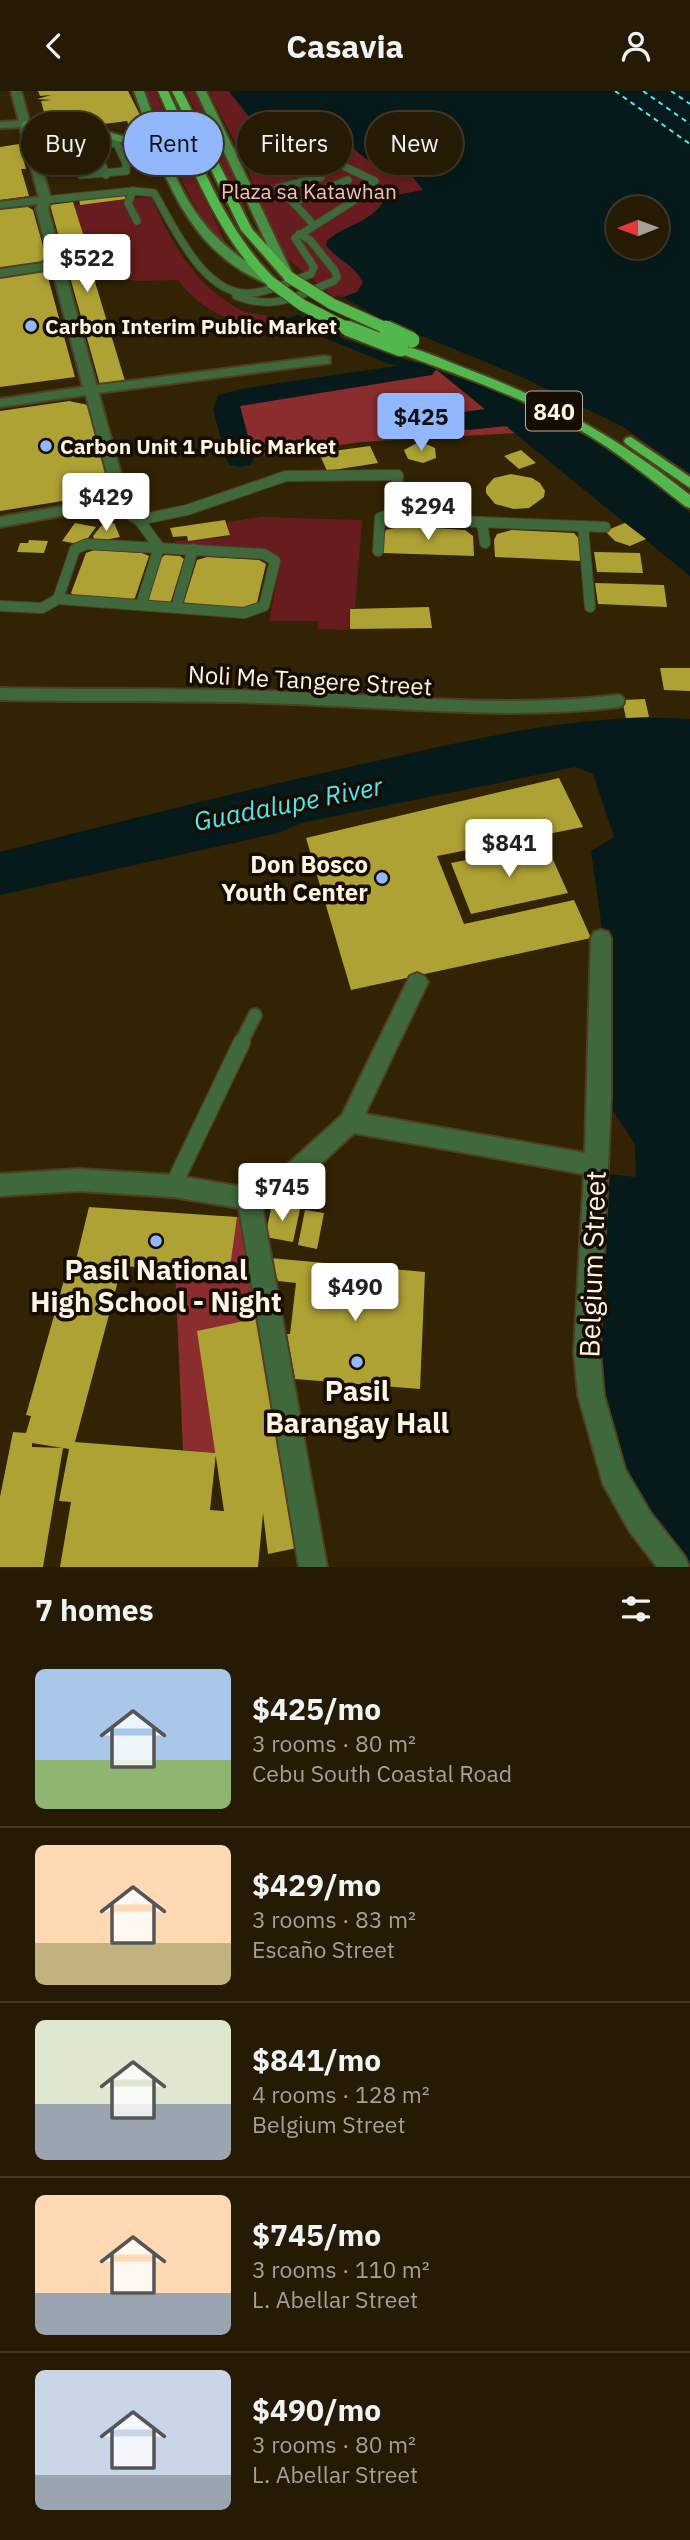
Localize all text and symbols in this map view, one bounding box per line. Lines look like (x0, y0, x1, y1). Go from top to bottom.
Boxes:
text: Casavia (286, 25, 404, 67)
icon: back (35, 27, 73, 65)
icon: person (617, 27, 655, 65)
chip: Buy (21, 112, 110, 175)
chip: Rent (124, 112, 223, 175)
chip: Filters (237, 112, 352, 175)
chip: New (366, 112, 463, 175)
park label: Plaza sa Katawhan (221, 177, 397, 205)
north arrow (606, 196, 668, 259)
map controls (606, 196, 669, 259)
pin: $522 (46, 235, 128, 294)
text: $522 (59, 242, 115, 272)
place label: Carbon Interim Public Market (45, 312, 337, 340)
marker: Carbon Interim Public Market (23, 318, 39, 334)
road number: 840 (526, 391, 582, 431)
pin: $425 (380, 393, 462, 453)
text: $425 (393, 401, 449, 431)
place label: Carbon Unit 1 Public Market (60, 432, 336, 460)
marker: Carbon Unit 1 Public Market (38, 438, 54, 454)
pin: $429 (65, 473, 147, 533)
text: $429 (78, 481, 134, 511)
pin: $294 (387, 483, 469, 542)
text: $294 (400, 490, 456, 520)
street label: Noli Me Tangere Street (187, 658, 433, 702)
water label: Guadalupe River (191, 768, 387, 838)
pin: $841 (468, 819, 550, 879)
text: $841 (481, 827, 537, 857)
place label: Don Bosco Youth Center (221, 848, 368, 908)
marker: Don Bosco Youth Center (374, 870, 390, 886)
pin: $745 (241, 1163, 323, 1223)
street label: Belgium Street (570, 1170, 614, 1358)
text: $745 (254, 1171, 310, 1201)
marker: Pasil National High School - Night (148, 1233, 164, 1249)
place label: Pasil National High School - Night (30, 1251, 282, 1320)
pin: $490 (314, 1263, 396, 1323)
text: $490 (327, 1271, 383, 1301)
marker: Pasil Barangay Hall (349, 1354, 365, 1370)
place label: Pasil Barangay Hall (265, 1372, 449, 1441)
text: 7 homes (35, 1590, 154, 1629)
icon: filters (617, 1590, 655, 1628)
text: $425/mo (252, 1689, 381, 1728)
icon: home (91, 1697, 175, 1781)
text: 3 rooms · 80 m² (252, 1728, 416, 1758)
text: Cebu South Coastal Road (252, 1758, 512, 1788)
text: $429/mo (252, 1865, 381, 1904)
icon: home (91, 1873, 175, 1957)
text: 3 rooms · 83 m² (252, 1904, 416, 1934)
text: Escaño Street (252, 1934, 395, 1964)
text: $841/mo (252, 2040, 381, 2079)
icon: home (91, 2048, 175, 2132)
text: 4 rooms · 128 m² (252, 2079, 430, 2109)
text: Belgium Street (252, 2109, 405, 2139)
text: $745/mo (252, 2215, 381, 2254)
icon: home (91, 2223, 175, 2307)
text: 3 rooms · 110 m² (252, 2254, 430, 2284)
text: L. Abellar Street (252, 2284, 418, 2314)
text: $490/mo (252, 2390, 381, 2429)
icon: home (91, 2398, 175, 2482)
text: 3 rooms · 80 m² (252, 2429, 416, 2459)
text: L. Abellar Street (252, 2459, 418, 2489)

